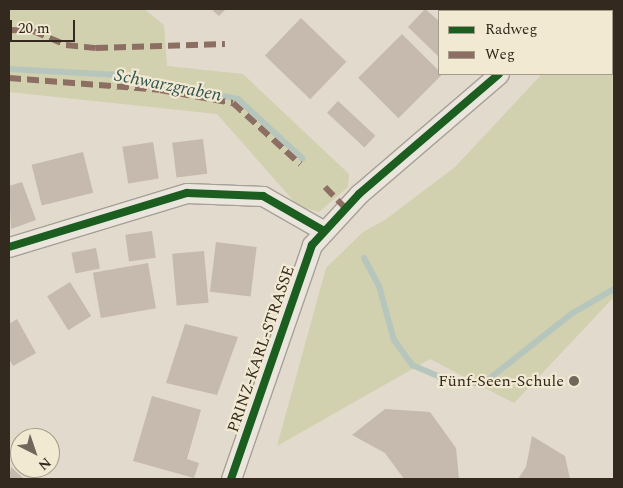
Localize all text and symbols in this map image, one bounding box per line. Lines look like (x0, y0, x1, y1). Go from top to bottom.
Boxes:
scale bar (12, 10, 78, 42)
legend (438, 10, 613, 75)
text: 20 m (18, 17, 50, 40)
text: Radweg (485, 18, 538, 41)
text: Weg (485, 43, 515, 66)
water label: Schwarzgraben (113, 65, 223, 107)
street label: PRINZ-KARL-STRASSE (223, 263, 299, 435)
place label: Fünf-Seen-Schule (438, 371, 564, 391)
marker: Fünf-Seen-Schule (568, 375, 580, 387)
north arrow (10, 428, 60, 478)
text: N (33, 452, 56, 476)

